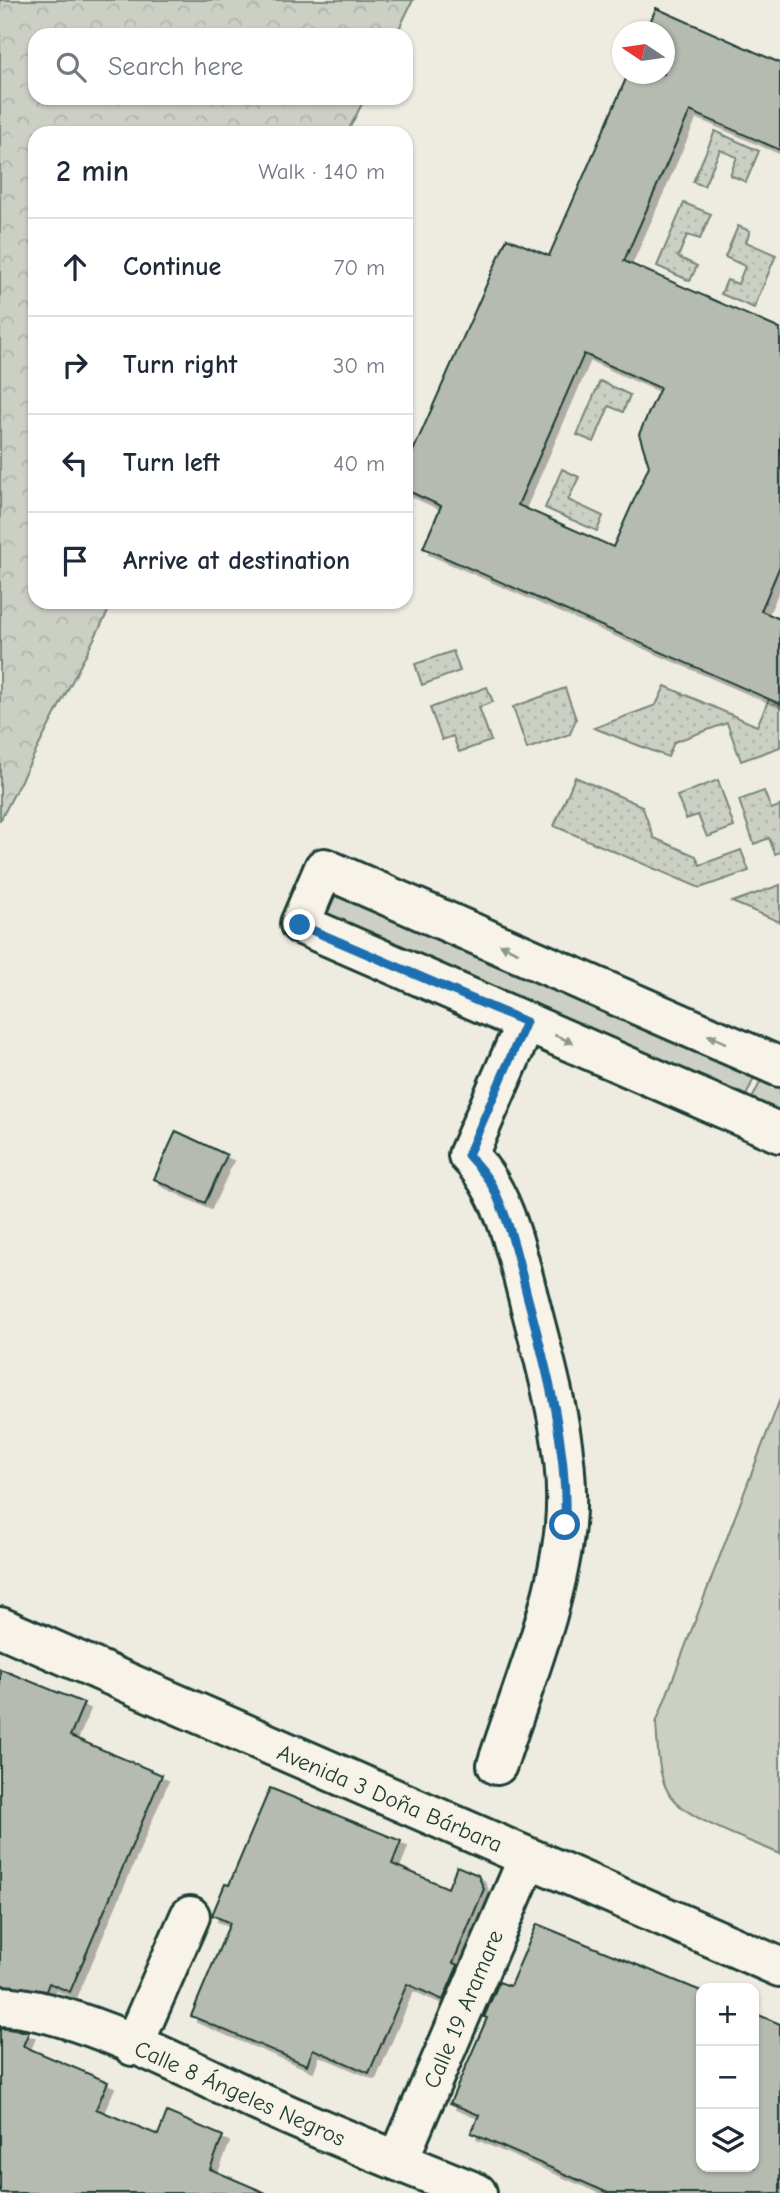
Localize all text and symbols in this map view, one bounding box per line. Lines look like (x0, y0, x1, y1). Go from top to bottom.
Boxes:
north arrow (612, 21, 675, 84)
search box (28, 28, 413, 105)
icon: search (52, 48, 90, 86)
text: Search here (108, 52, 243, 82)
text: 2 min (56, 154, 129, 189)
text: Walk · 140 m (258, 158, 385, 185)
icon: ahead (56, 248, 94, 286)
text: Continue (123, 252, 221, 282)
text: 70 m (333, 254, 385, 281)
icon: right (56, 346, 94, 384)
text: Turn right (123, 350, 237, 380)
text: 30 m (333, 352, 385, 379)
icon: left (56, 444, 94, 482)
text: Turn left (123, 448, 220, 478)
text: 40 m (333, 450, 385, 477)
icon: arrive (56, 542, 94, 580)
text: Arrive at destination (123, 546, 350, 576)
route end (284, 909, 315, 940)
one-way arrow (499, 942, 519, 954)
one-way arrow (707, 1033, 728, 1044)
one-way arrow (554, 1034, 575, 1045)
route start (549, 1509, 580, 1540)
street label: Avenida 3 Doña Bárbara (273, 1739, 506, 1858)
street label: Calle 19 Aramare (418, 1926, 509, 2092)
map controls (696, 1983, 759, 2172)
button: + (696, 1983, 759, 2046)
street label: Calle 8 Ángeles Negros (130, 2035, 349, 2152)
button: − (696, 2046, 759, 2109)
button: layers (696, 2109, 759, 2172)

